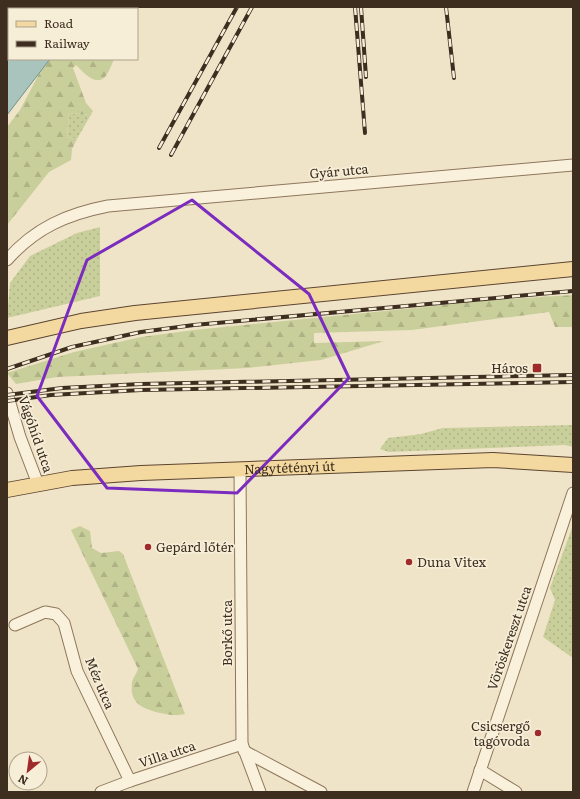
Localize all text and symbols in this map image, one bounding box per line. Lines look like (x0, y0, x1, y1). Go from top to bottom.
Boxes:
legend (8, 8, 138, 60)
text: Road (44, 14, 74, 32)
text: Railway (44, 34, 90, 52)
street label: Gyár utca (309, 158, 369, 183)
place label: Háros (491, 358, 528, 377)
marker: Háros (531, 362, 543, 374)
street label: Vágóhíd utca (14, 393, 59, 475)
street label: Nagytétényi út (244, 456, 336, 478)
place label: Gepárd lőtér (156, 537, 234, 556)
marker: Gepárd lőtér (143, 542, 153, 552)
place label: Duna Vitex (417, 552, 487, 571)
marker: Duna Vitex (404, 557, 414, 567)
street label: Vöröskereszt utca (482, 583, 535, 693)
street label: Borkő utca (217, 600, 236, 666)
street label: Méz utca (81, 654, 120, 712)
place label: Csicsergő tagóvoda (471, 716, 530, 750)
marker: Csicsergő tagóvoda (533, 728, 543, 738)
street label: Villa utca (136, 735, 198, 772)
north arrow (8, 751, 48, 791)
text: N (15, 771, 31, 790)

